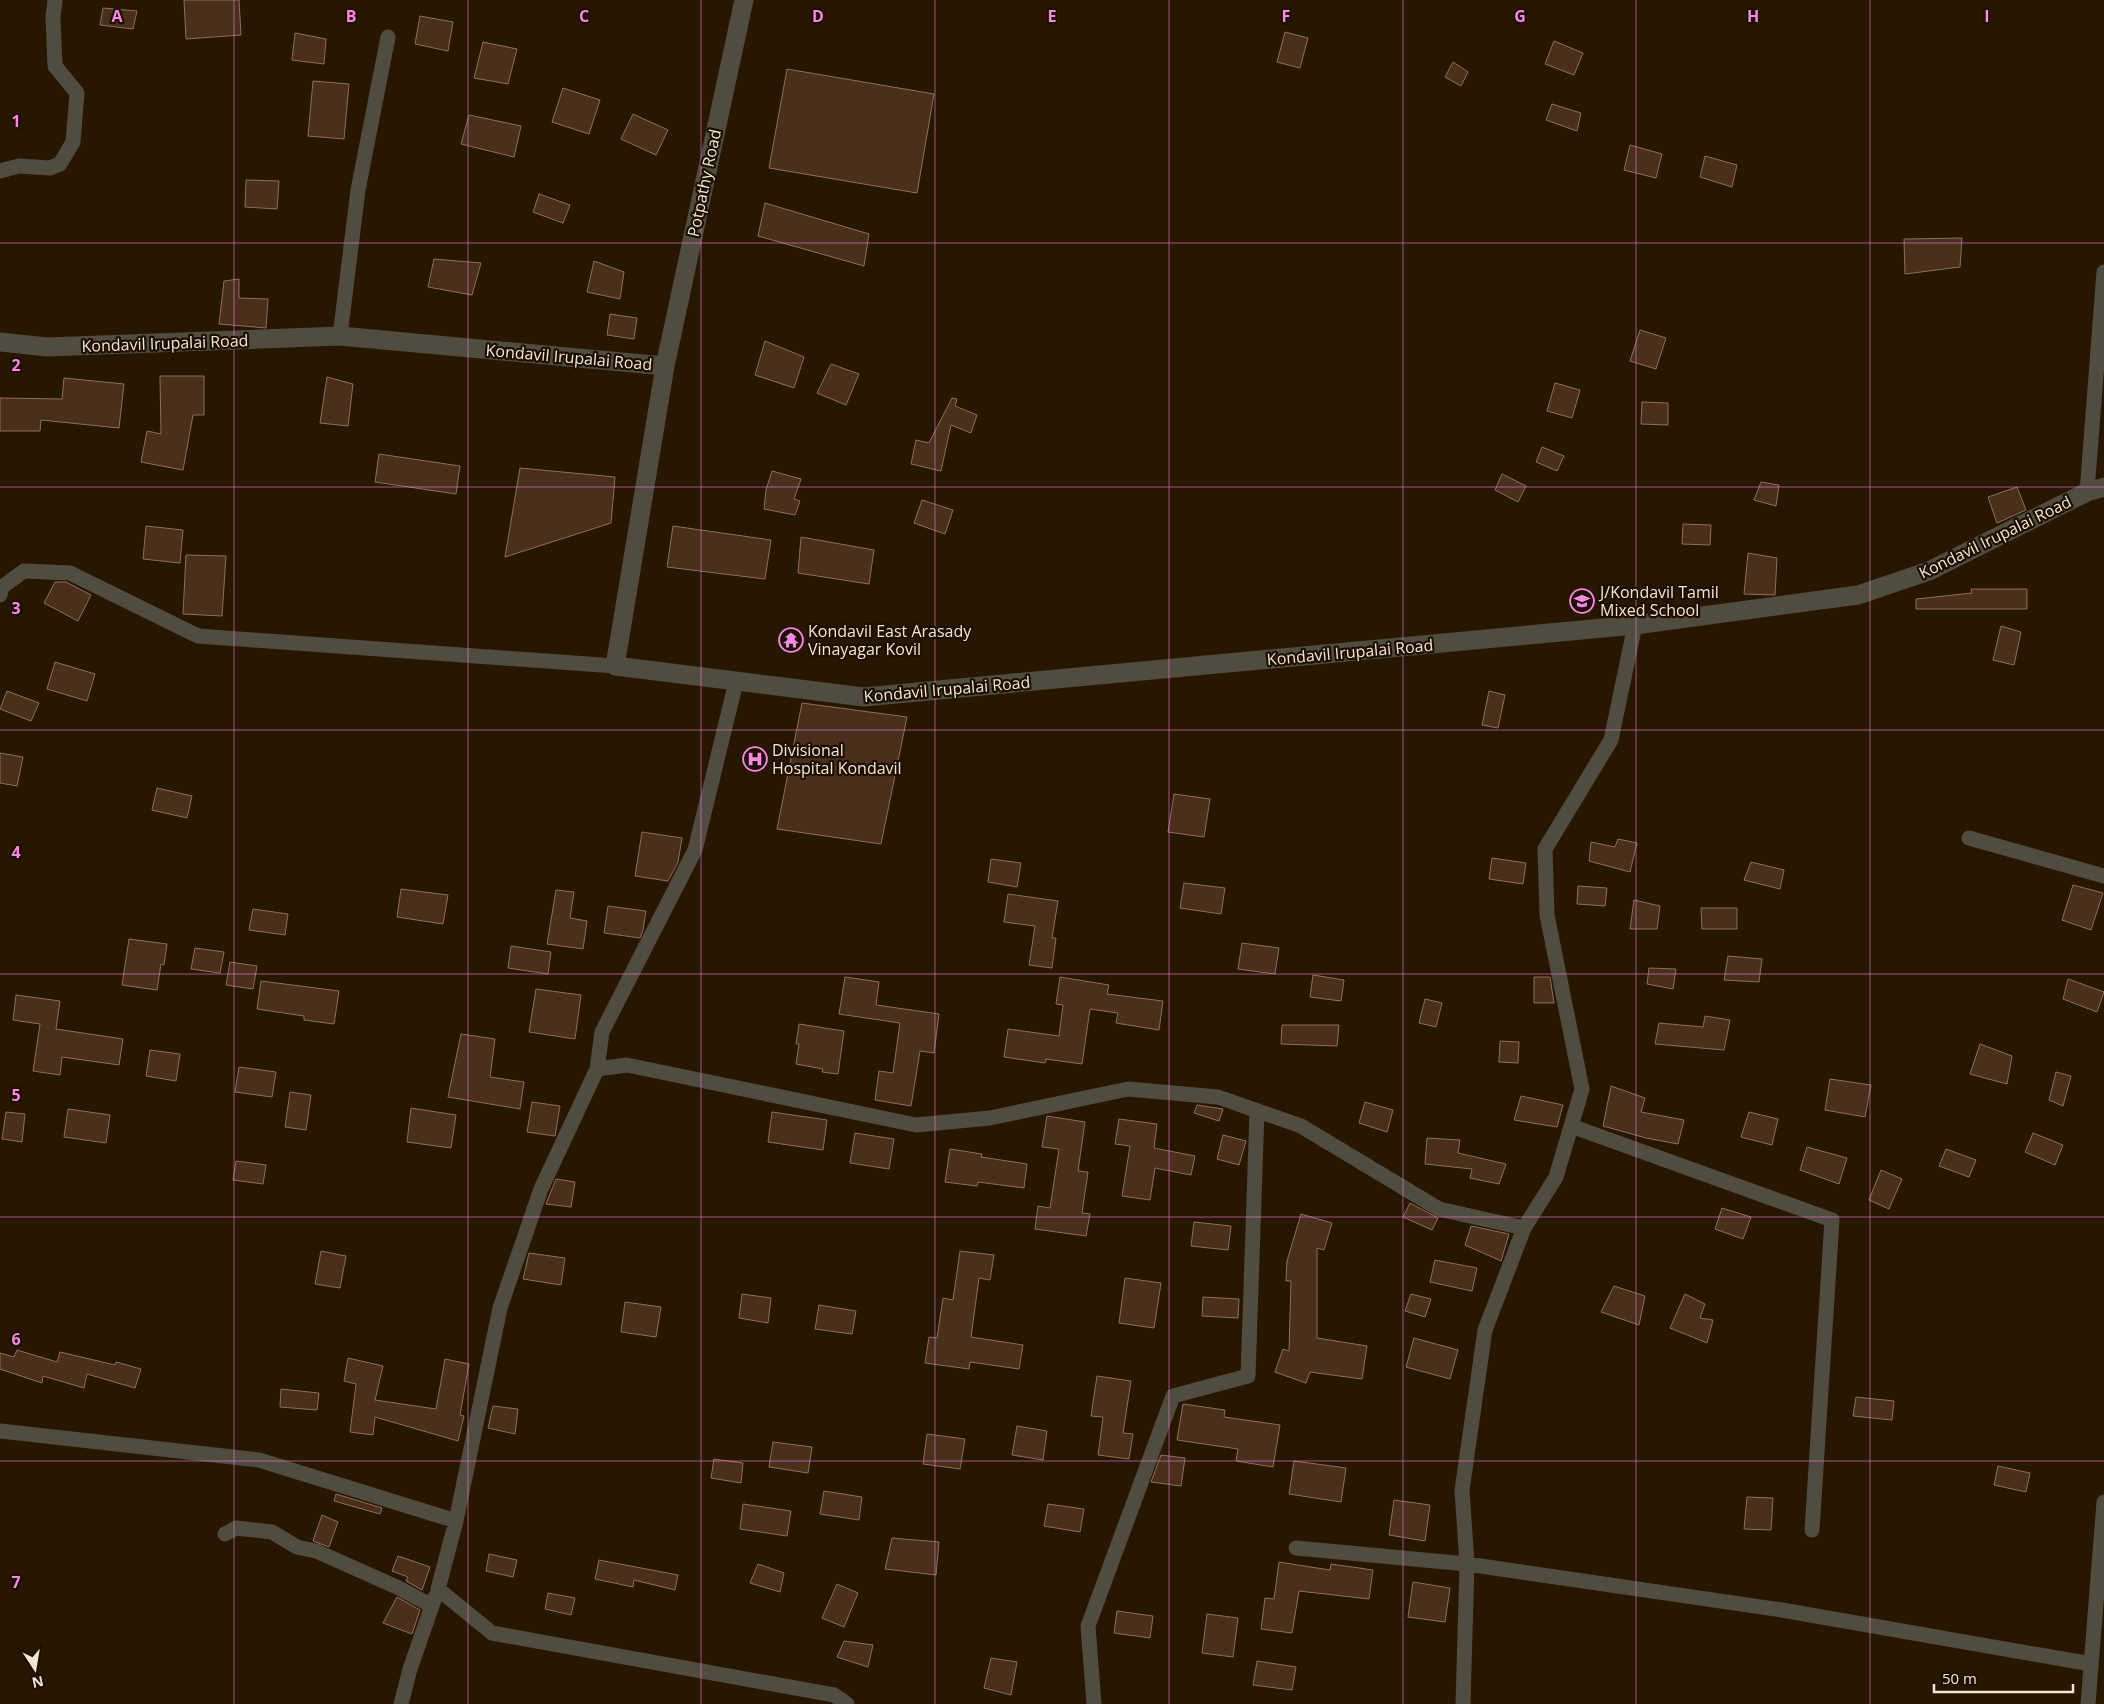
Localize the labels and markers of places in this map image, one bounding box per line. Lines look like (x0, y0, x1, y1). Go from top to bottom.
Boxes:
place label: J/Kondavil Tamil Mixed School (1598, 581, 1719, 621)
school or university icon: J/Kondavil Tamil Mixed School (1569, 588, 1595, 614)
place label: Kondavil East Arasady Vinayagar Kovil (808, 620, 972, 660)
temple icon: Kondavil East Arasady Vinayagar Kovil (778, 627, 804, 653)
place label: Divisional Hospital Kondavil (772, 739, 902, 779)
hospital icon: Divisional Hospital Kondavil (742, 746, 768, 772)

